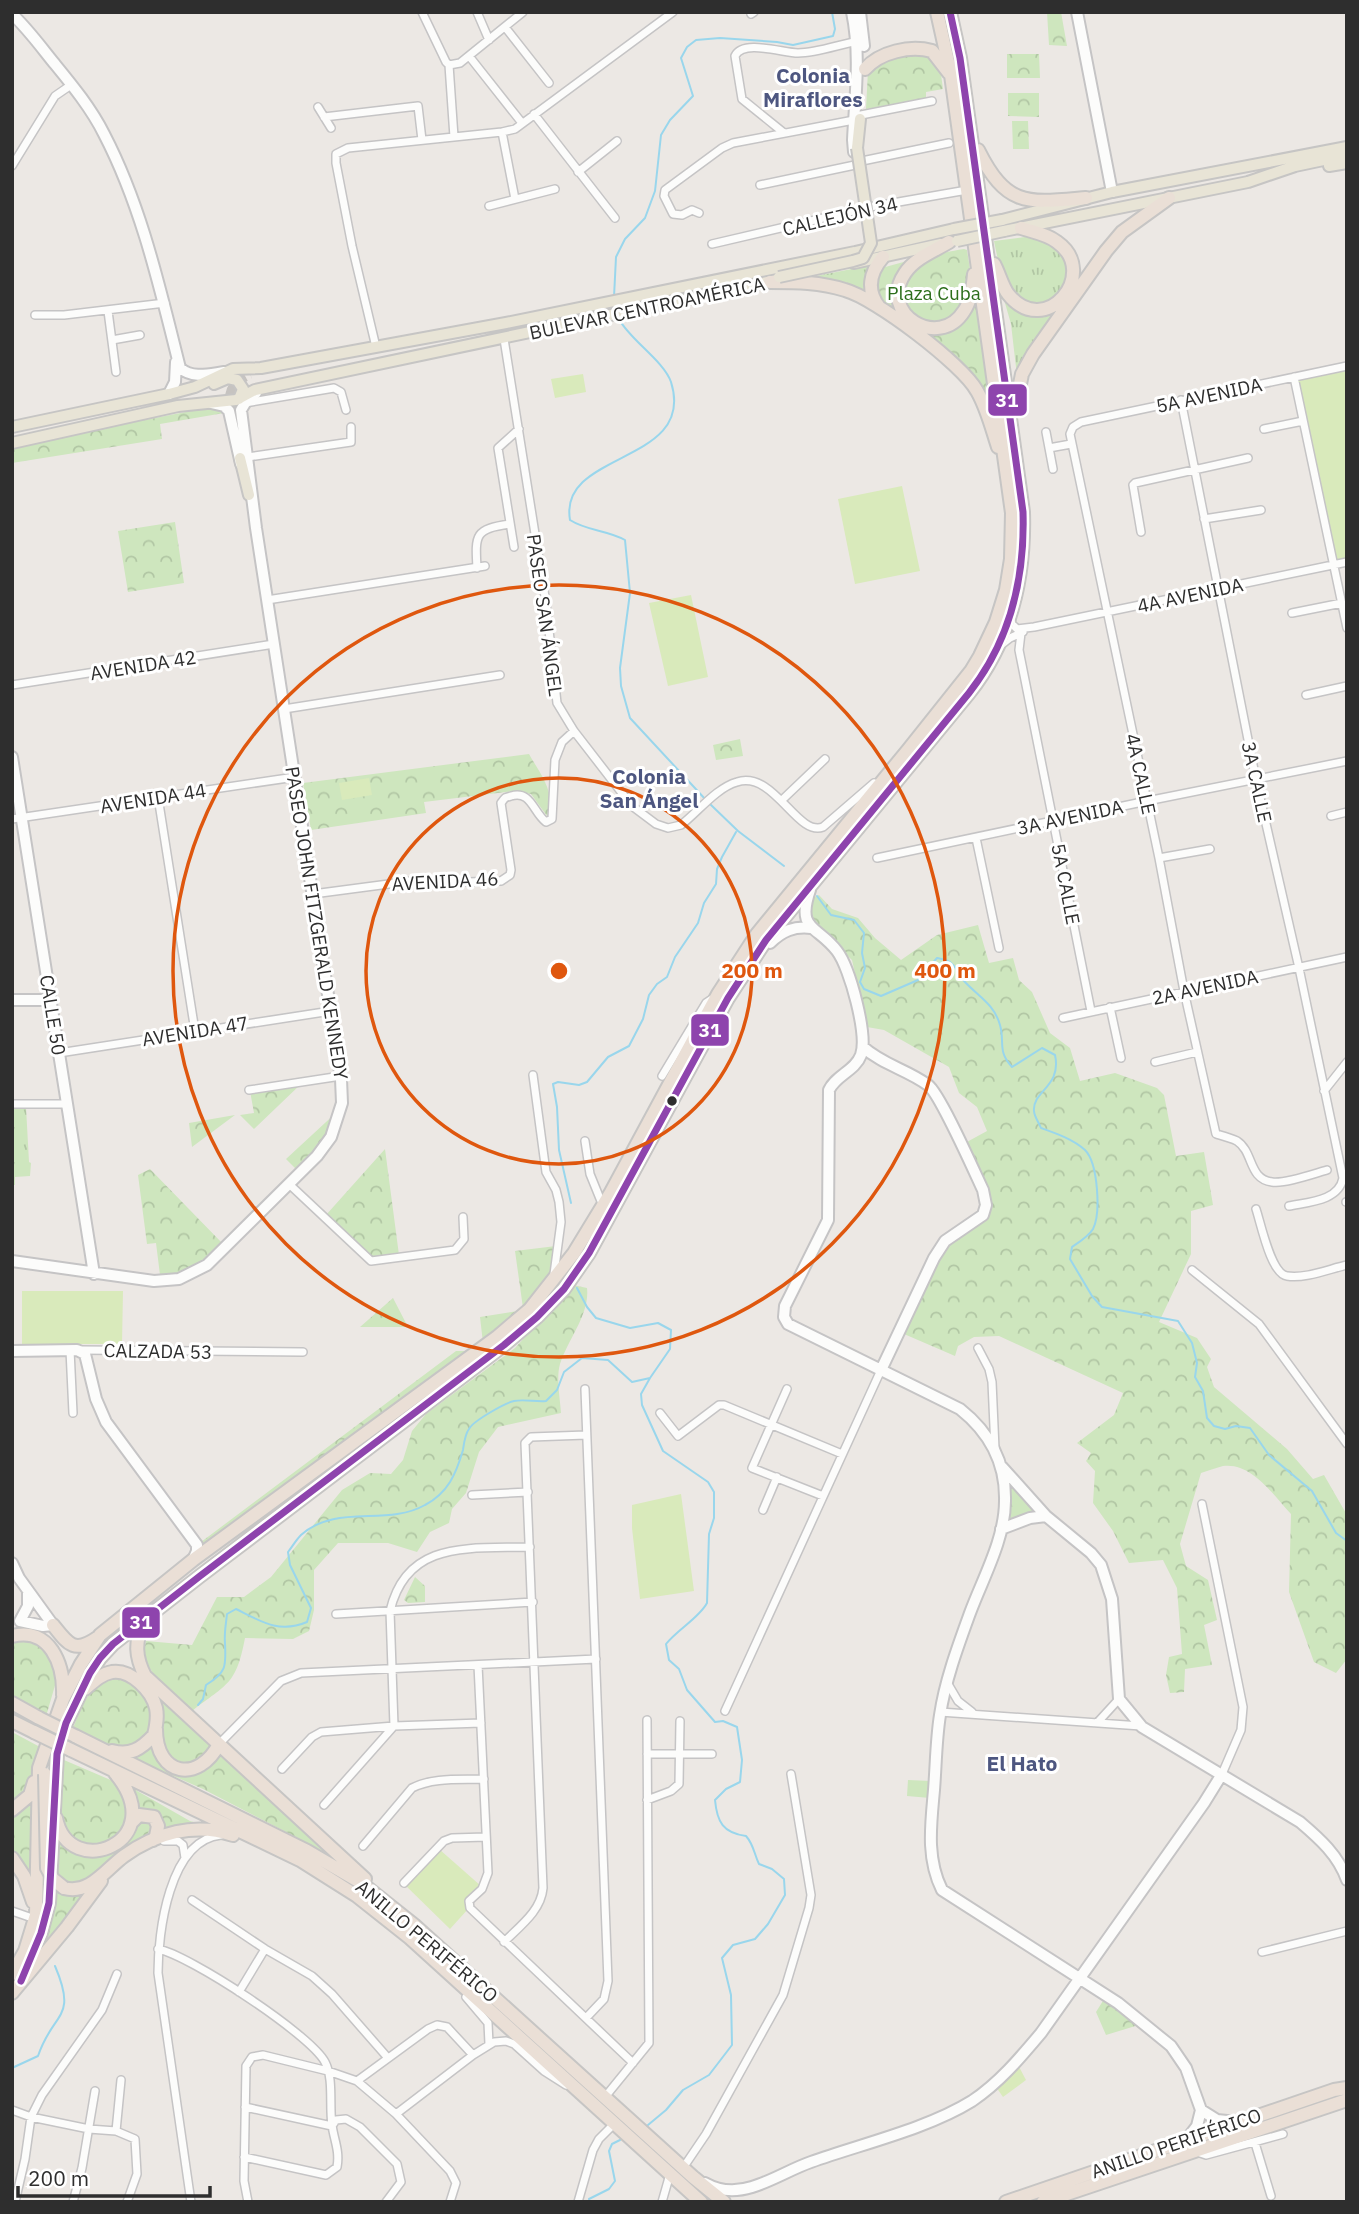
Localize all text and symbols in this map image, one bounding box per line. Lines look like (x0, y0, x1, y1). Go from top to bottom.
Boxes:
district label: Colonia Miraflores (763, 61, 863, 113)
street label: CALLEJÓN 34 (780, 191, 900, 241)
street label: BULEVAR CENTROAMÉRICA (527, 271, 767, 345)
park label: Plaza Cuba (887, 281, 981, 305)
street label: 5A AVENIDA (1154, 372, 1264, 418)
line badge: 31 (987, 383, 1028, 417)
text: 31 (996, 388, 1019, 412)
street label: PASEO SAN ÁNGEL (522, 532, 568, 698)
street label: 4A AVENIDA (1135, 572, 1245, 618)
street label: AVENIDA 42 (88, 645, 198, 685)
street label: 4A CALLE (1121, 731, 1161, 817)
street label: 3A CALLE (1237, 739, 1277, 825)
district label: Colonia San Ángel (599, 762, 699, 814)
street label: PASEO JOHN FITZGERALD KENNEDY (280, 765, 354, 1082)
street label: AVENIDA 44 (98, 778, 208, 818)
street label: 3A AVENIDA (1015, 794, 1125, 840)
street label: 5A CALLE (1046, 841, 1086, 927)
street label: AVENIDA 46 (391, 866, 499, 896)
text: 200 m (721, 956, 783, 984)
text: 400 m (914, 956, 976, 984)
centre of rings (547, 959, 571, 983)
street label: 2A AVENIDA (1150, 964, 1260, 1010)
street label: CALLE 50 (35, 973, 71, 1057)
street label: AVENIDA 47 (140, 1011, 250, 1051)
line badge: 31 (690, 1013, 730, 1047)
text: 31 (699, 1018, 722, 1042)
unlabelled marker (665, 1094, 679, 1108)
street label: CALZADA 53 (103, 1338, 213, 1364)
line badge: 31 (121, 1606, 161, 1639)
text: 31 (130, 1610, 153, 1634)
district label: El Hato (987, 1749, 1058, 1777)
street label: ANILLO PERIFÉRICO (351, 1874, 503, 2008)
street label: ANILLO PERIFÉRICO (1088, 2103, 1264, 2183)
scale bar (18, 2154, 210, 2198)
text: 200 m (28, 2164, 89, 2192)

